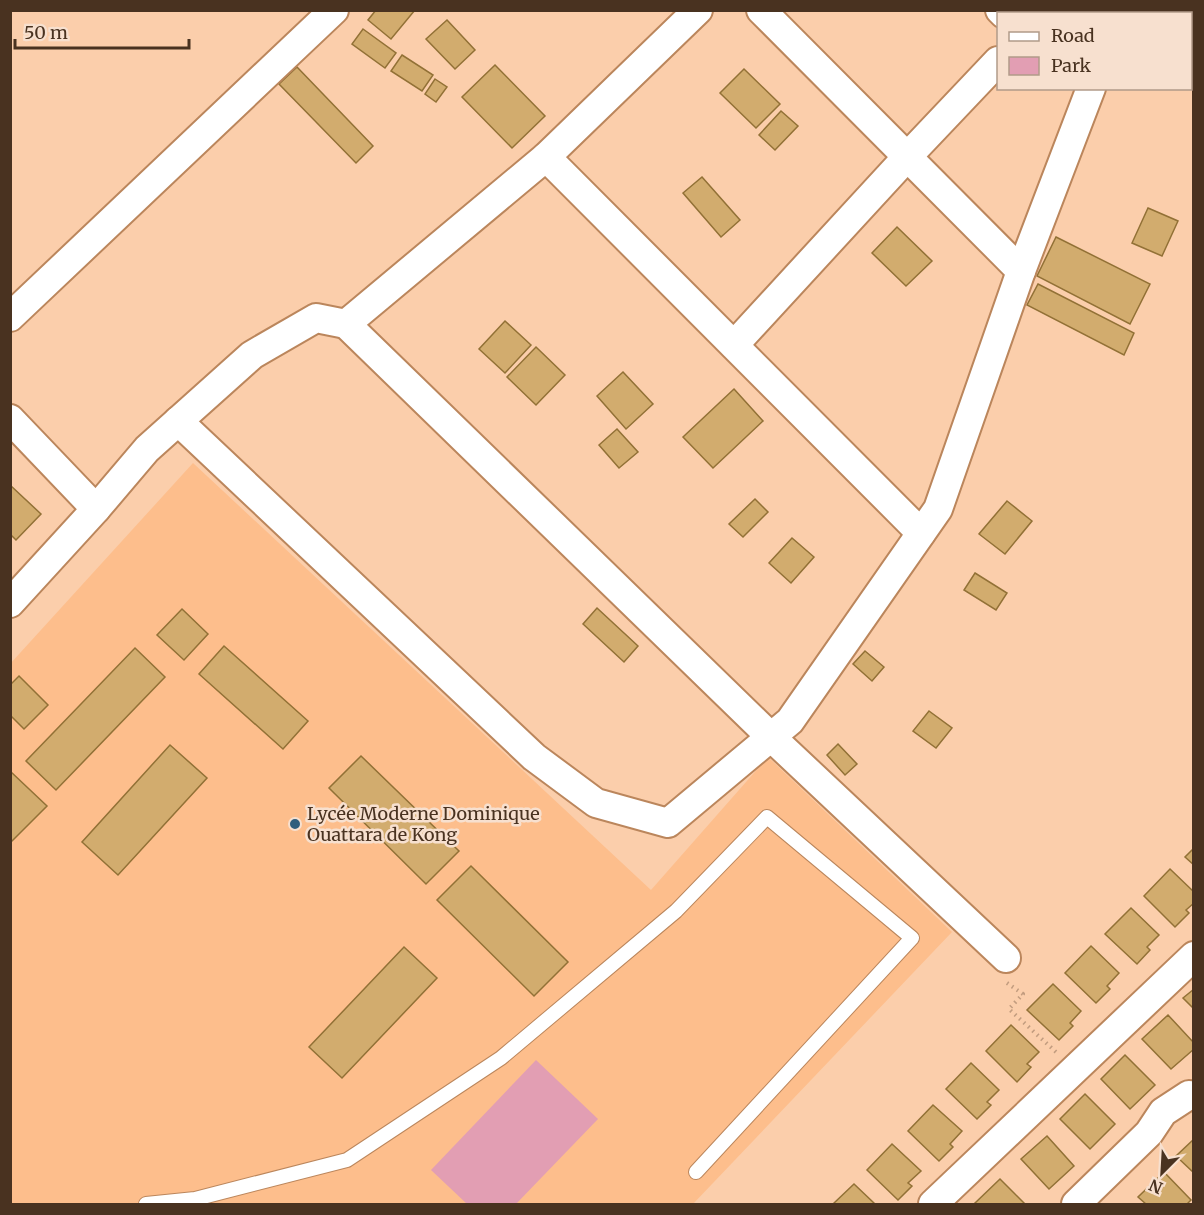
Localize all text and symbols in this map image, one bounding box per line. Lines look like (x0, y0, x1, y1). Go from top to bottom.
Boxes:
scale bar (15, 12, 189, 50)
legend (997, 12, 1192, 90)
text: 50 m (24, 21, 68, 44)
text: Road (1051, 24, 1095, 47)
text: Park (1051, 54, 1092, 77)
place label: Lycée Moderne Dominique Ouattara de Kong (307, 802, 540, 846)
marker: Lycée Moderne Dominique Ouattara de Kong (288, 817, 302, 831)
north arrow (1132, 1143, 1192, 1203)
text: N (1146, 1175, 1166, 1198)

